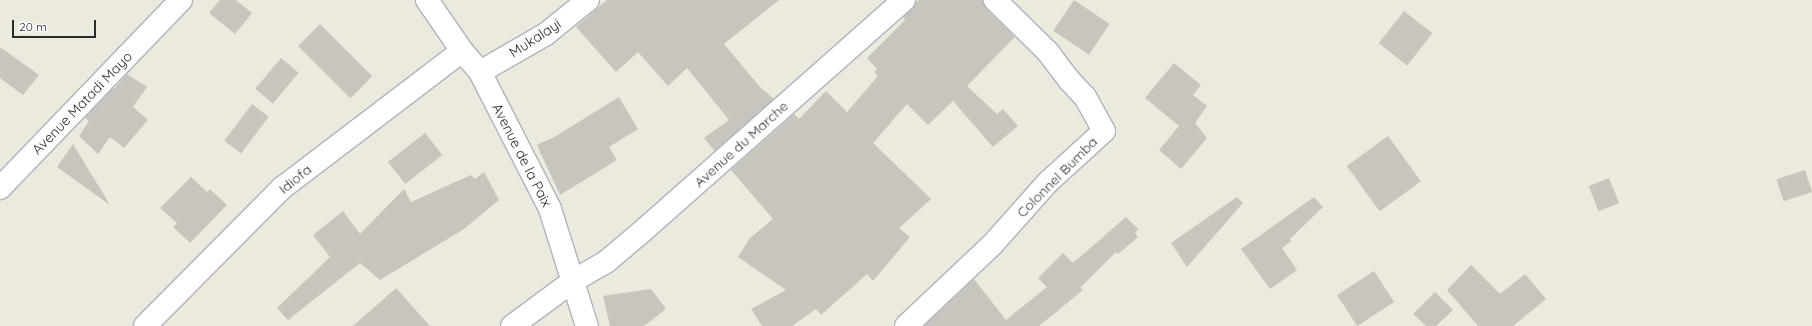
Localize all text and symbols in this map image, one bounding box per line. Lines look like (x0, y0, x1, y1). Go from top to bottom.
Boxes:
scale bar (14, 12, 98, 38)
street label: Mukalayi (506, 15, 564, 61)
text: 20 m (19, 19, 47, 34)
street label: Avenue Matadi Mayo (28, 48, 136, 158)
street label: Avenue du Marche (691, 97, 791, 191)
street label: Avenue de la Paix (489, 100, 555, 210)
street label: Colonnel Bumba (1013, 133, 1101, 221)
street label: Idiofa (275, 161, 315, 197)

